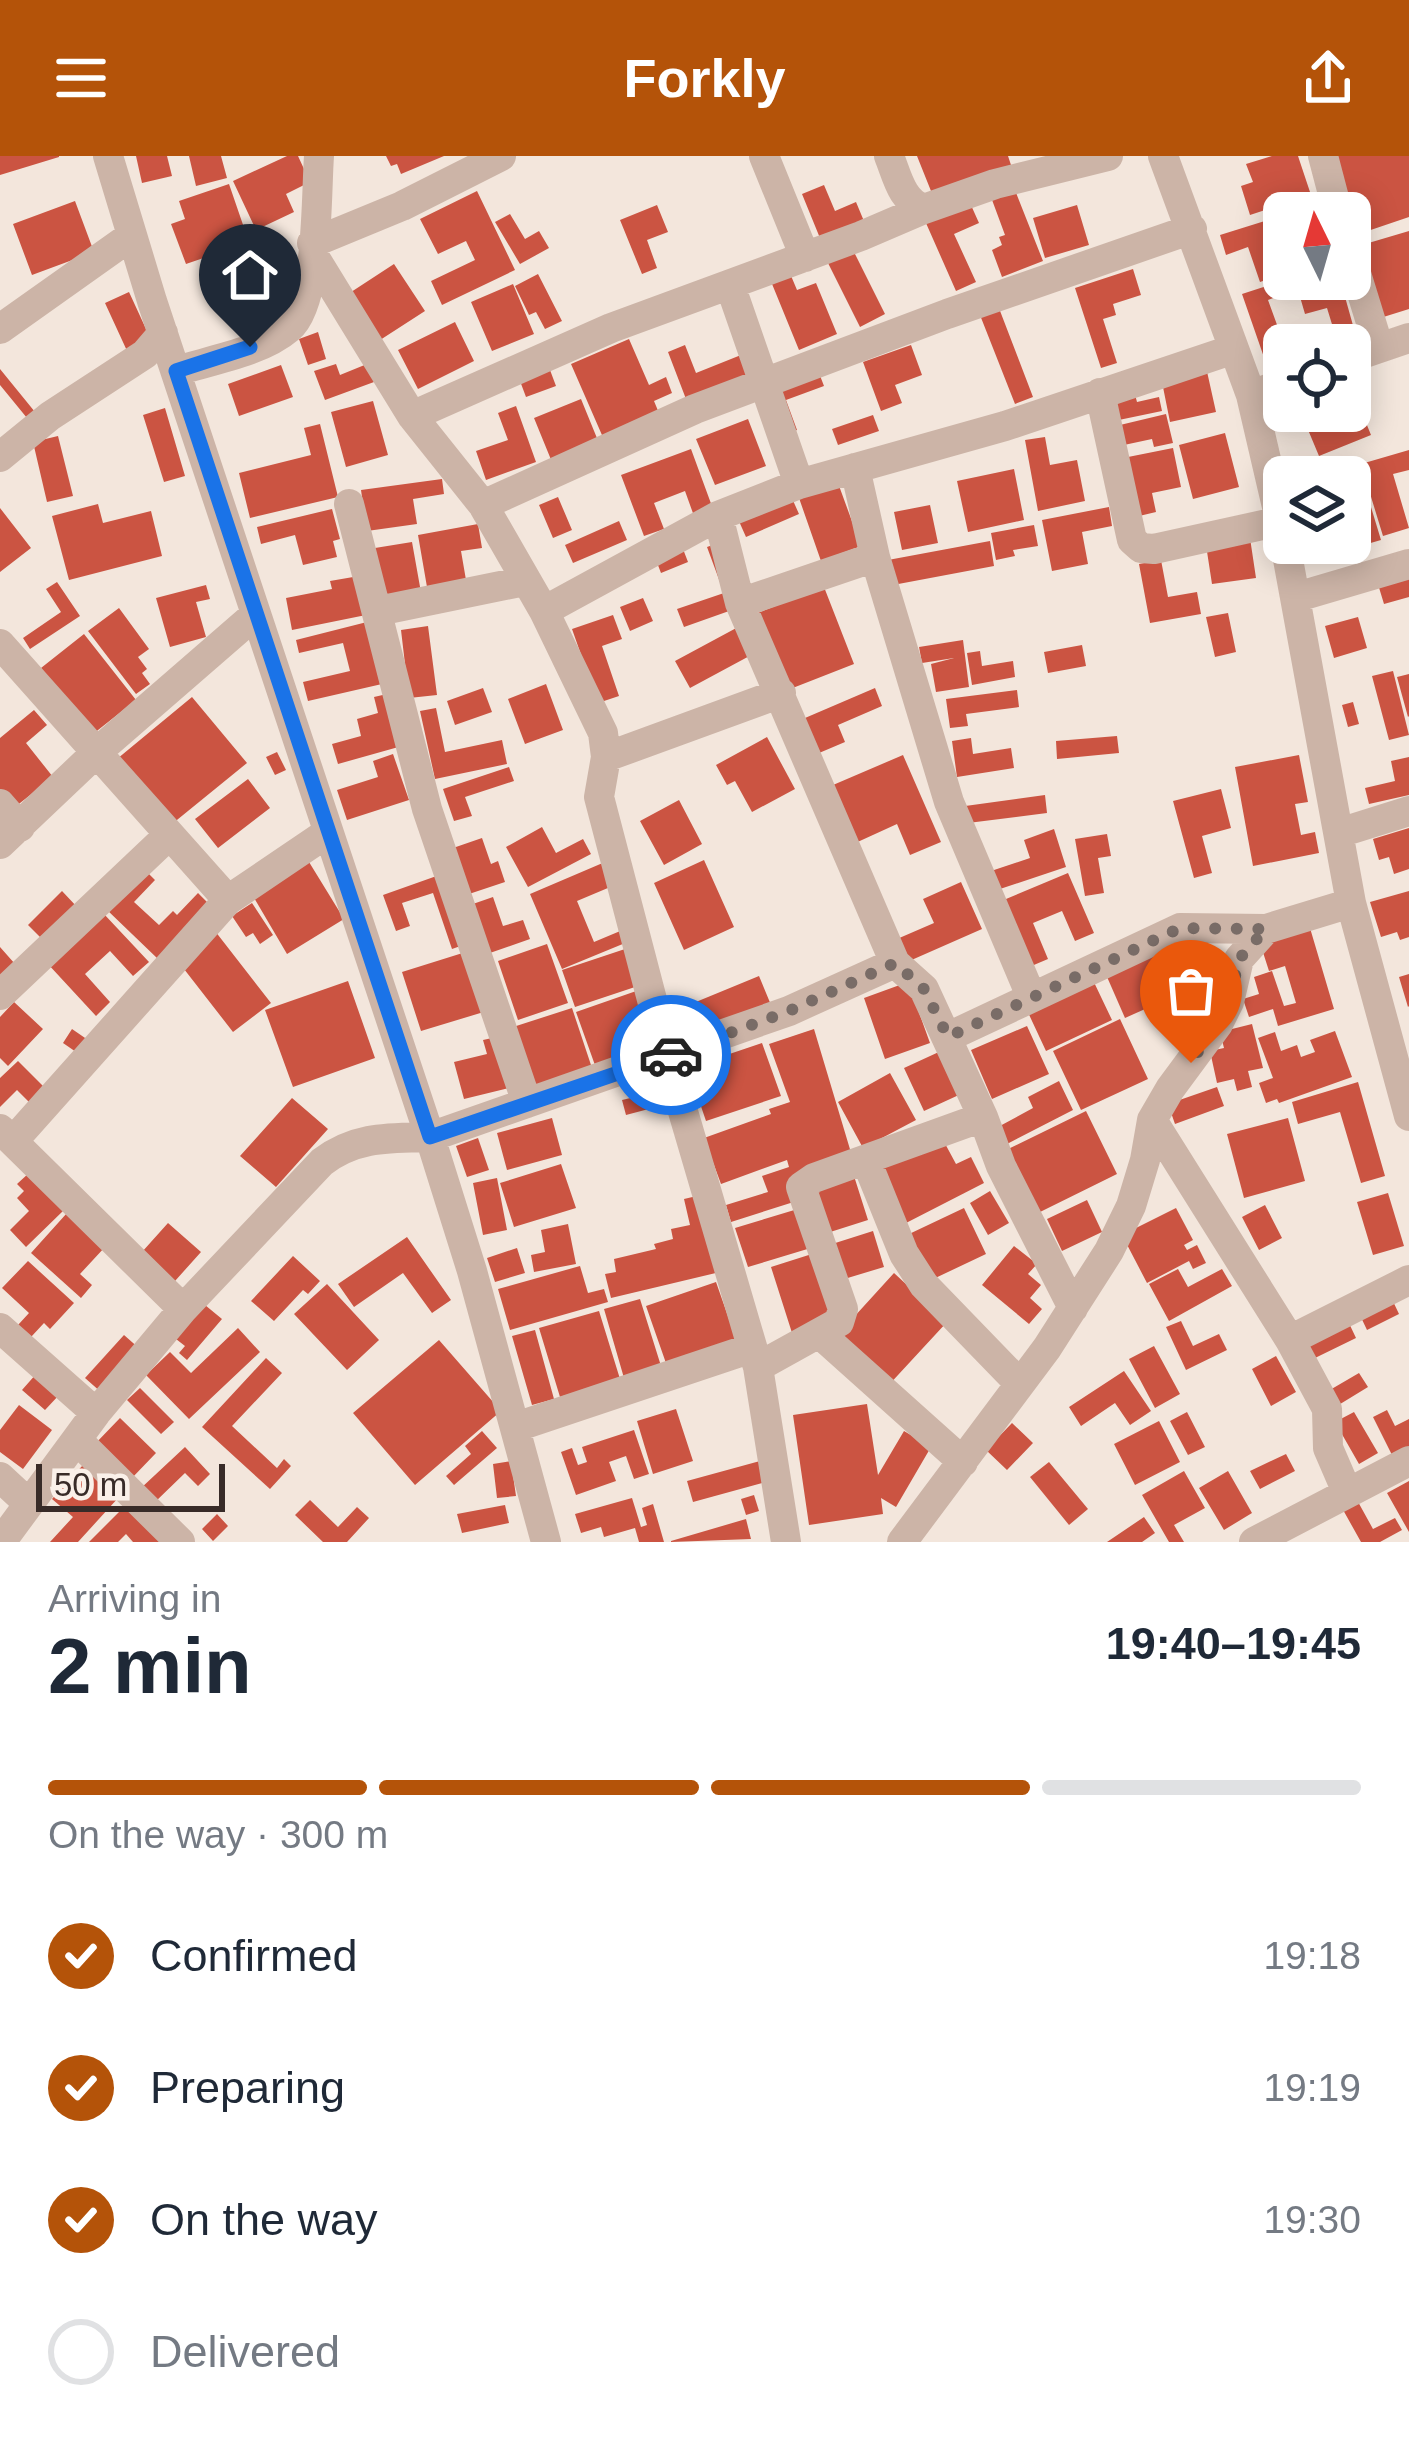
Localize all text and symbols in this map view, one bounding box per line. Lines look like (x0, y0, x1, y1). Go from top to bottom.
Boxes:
icon: menu (48, 45, 114, 111)
icon: share (1295, 45, 1361, 111)
text: Forkly (623, 48, 786, 108)
north arrow (1263, 192, 1371, 300)
map controls (1263, 192, 1371, 564)
pin (199, 224, 301, 347)
icon: home (217, 242, 283, 308)
button: locate (1263, 324, 1371, 432)
button: layers (1263, 456, 1371, 564)
pin (1140, 940, 1242, 1063)
icon: bag (1158, 958, 1224, 1024)
courier (611, 995, 731, 1115)
icon: car (638, 1022, 704, 1088)
scale bar (36, 1458, 225, 1511)
text: 50 m (54, 1466, 127, 1503)
text: Arriving in (48, 1577, 221, 1620)
text: 19:40–19:45 (1106, 1618, 1361, 1669)
text: 2 min (48, 1622, 252, 1710)
text: On the way · 300 m (48, 1813, 388, 1856)
icon: check (48, 1923, 114, 1989)
text: Confirmed (150, 1930, 358, 1981)
text: 19:18 (1263, 1934, 1361, 1977)
icon: check (48, 2055, 114, 2121)
text: Preparing (150, 2062, 345, 2113)
text: 19:19 (1263, 2066, 1361, 2109)
icon: check (48, 2187, 114, 2253)
text: On the way (150, 2194, 378, 2245)
text: 19:30 (1263, 2198, 1361, 2241)
text: Delivered (150, 2326, 340, 2377)

